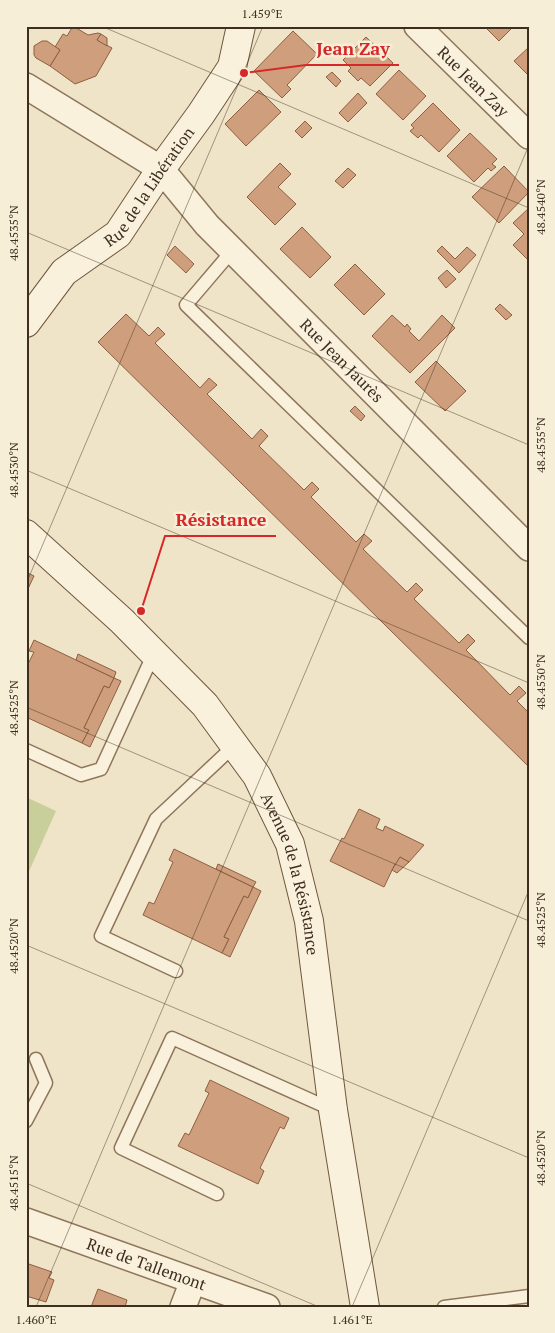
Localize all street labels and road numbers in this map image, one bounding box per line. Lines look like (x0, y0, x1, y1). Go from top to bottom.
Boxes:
street label: Rue Jean Zay (433, 41, 515, 122)
street label: Rue de la Libération (99, 122, 199, 252)
street label: Rue Jean Jaurès (295, 313, 389, 407)
street label: Avenue de la Résistance (256, 789, 324, 956)
street label: Rue de Tallemont (84, 1233, 209, 1296)

